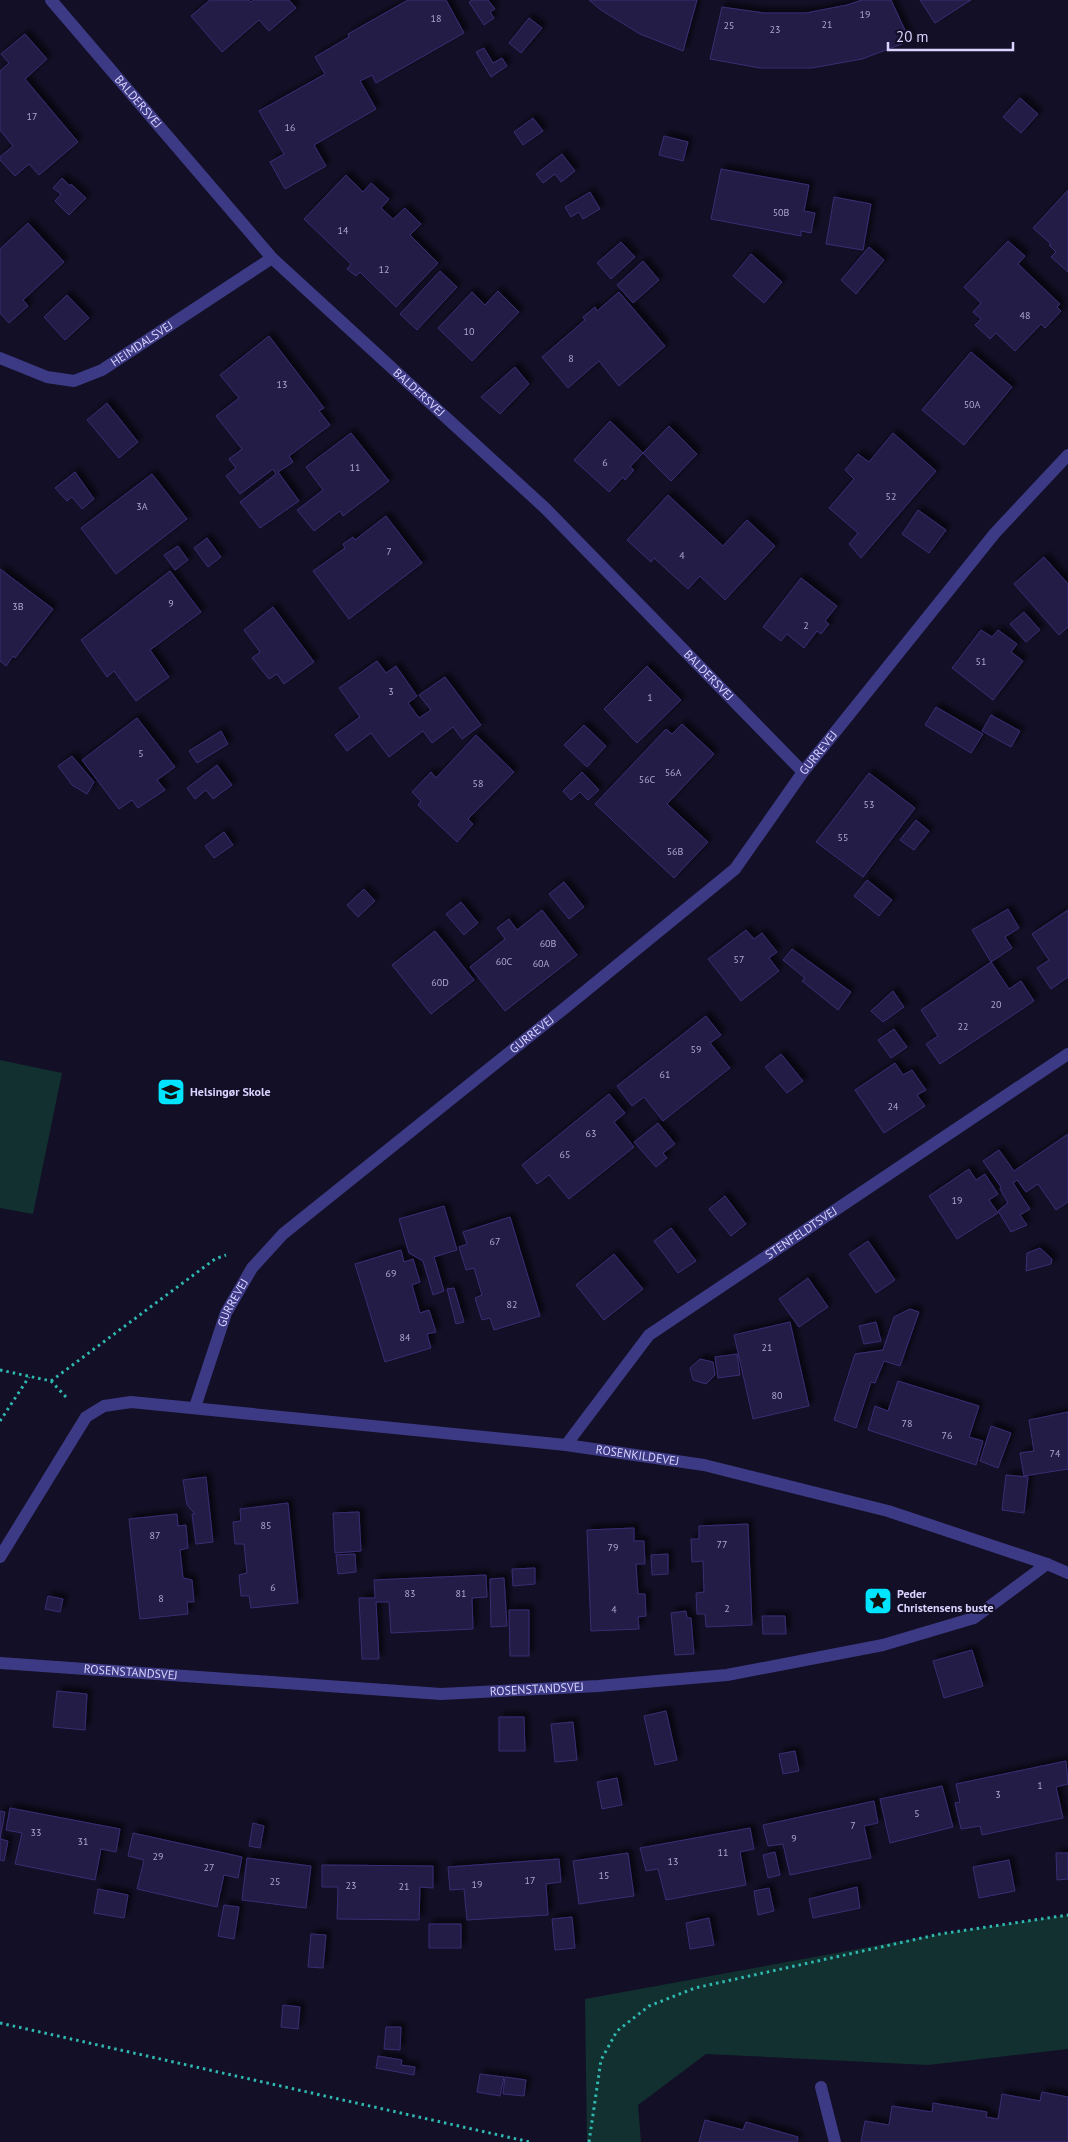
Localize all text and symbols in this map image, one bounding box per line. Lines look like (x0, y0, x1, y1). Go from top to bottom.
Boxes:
house number: 19 (860, 8, 870, 21)
house number: 18 (431, 12, 441, 25)
house number: 21 (822, 18, 832, 31)
house number: 25 (724, 19, 734, 32)
scale bar (888, 20, 1013, 52)
house number: 23 (770, 23, 780, 36)
text: 20 m (896, 27, 929, 46)
street label: BALDERSVEJ (112, 72, 165, 131)
house number: 17 (27, 110, 37, 123)
house number: 16 (285, 121, 295, 134)
house number: 50B (773, 206, 790, 219)
house number: 14 (338, 224, 349, 237)
house number: 12 (379, 263, 389, 276)
house number: 48 (1020, 309, 1030, 322)
street label: HEIMDALSVEJ (108, 317, 176, 369)
house number: 10 (464, 325, 475, 338)
house number: 8 (568, 352, 574, 365)
street label: BALDERSVEJ (390, 365, 448, 420)
house number: 13 (277, 378, 287, 391)
house number: 50A (964, 398, 981, 411)
house number: 6 (602, 456, 608, 469)
house number: 11 (350, 461, 360, 474)
house number: 52 (886, 490, 896, 503)
house number: 3A (136, 500, 148, 513)
house number: 7 (386, 545, 392, 558)
house number: 4 (679, 549, 685, 562)
house number: 9 (168, 597, 174, 610)
house number: 3B (12, 600, 24, 613)
house number: 2 (803, 619, 809, 632)
street label: BALDERSVEJ (681, 647, 737, 704)
house number: 51 (976, 655, 986, 668)
house number: 3 (388, 685, 394, 698)
house number: 1 (647, 691, 653, 704)
street label: GURREVEJ (796, 727, 840, 778)
house number: 5 (138, 747, 144, 760)
house number: 56A (665, 766, 682, 779)
house number: 56C (639, 773, 656, 786)
house number: 58 (473, 777, 483, 790)
house number: 53 (864, 798, 874, 811)
house number: 55 (838, 831, 848, 844)
house number: 56B (667, 845, 684, 858)
house number: 60B (540, 937, 557, 950)
house number: 57 (734, 953, 744, 966)
house number: 60C (496, 955, 513, 968)
house number: 60A (533, 957, 550, 970)
house number: 60D (431, 976, 449, 989)
house number: 20 (991, 998, 1002, 1011)
street label: GURREVEJ (506, 1012, 557, 1056)
house number: 22 (958, 1020, 968, 1033)
house number: 59 (691, 1043, 701, 1056)
house number: 61 (660, 1068, 670, 1081)
school or university icon: Helsingør Skole (156, 1077, 186, 1107)
place label: Helsingør Skole (190, 1084, 271, 1099)
house number: 24 (888, 1100, 899, 1113)
house number: 63 (586, 1127, 596, 1140)
house number: 65 (560, 1148, 570, 1161)
house number: 19 (952, 1194, 962, 1207)
street label: STENFELDTSVEJ (762, 1203, 840, 1262)
house number: 67 (490, 1235, 500, 1248)
house number: 69 (386, 1267, 396, 1280)
street label: GURREVEJ (214, 1276, 251, 1329)
house number: 82 (507, 1298, 517, 1311)
house number: 84 (400, 1331, 411, 1344)
house number: 21 (762, 1341, 772, 1354)
house number: 80 (772, 1389, 783, 1402)
house number: 78 (902, 1417, 912, 1430)
house number: 76 (942, 1429, 952, 1442)
street label: ROSENKILDEVEJ (595, 1441, 680, 1468)
house number: 74 (1050, 1447, 1061, 1460)
house number: 85 (261, 1519, 271, 1532)
house number: 87 (150, 1529, 160, 1542)
house number: 77 (717, 1538, 727, 1551)
house number: 79 (608, 1541, 618, 1554)
house number: 6 (270, 1581, 276, 1594)
place icon: Peder Christensens buste (863, 1586, 893, 1616)
place label: Peder Christensens buste (897, 1586, 994, 1615)
house number: 83 (405, 1587, 415, 1600)
house number: 81 (456, 1587, 466, 1600)
house number: 8 (158, 1592, 164, 1605)
house number: 2 (724, 1602, 730, 1615)
house number: 4 (611, 1603, 617, 1616)
street label: ROSENSTANDSVEJ (83, 1661, 178, 1682)
street label: ROSENSTANDSVEJ (489, 1679, 584, 1699)
house number: 1 (1037, 1779, 1043, 1792)
house number: 3 (995, 1788, 1001, 1801)
house number: 5 (914, 1807, 920, 1820)
house number: 7 (850, 1819, 856, 1832)
house number: 33 (31, 1826, 41, 1839)
house number: 9 (791, 1832, 797, 1845)
house number: 31 (78, 1835, 88, 1848)
house number: 11 (718, 1846, 728, 1859)
house number: 29 (153, 1850, 163, 1863)
house number: 13 (668, 1855, 678, 1868)
house number: 27 (204, 1861, 214, 1874)
house number: 15 (599, 1869, 609, 1882)
house number: 17 (525, 1874, 535, 1887)
house number: 25 (270, 1875, 280, 1888)
house number: 19 (472, 1878, 482, 1891)
house number: 23 (346, 1879, 356, 1892)
house number: 21 (399, 1880, 409, 1893)

